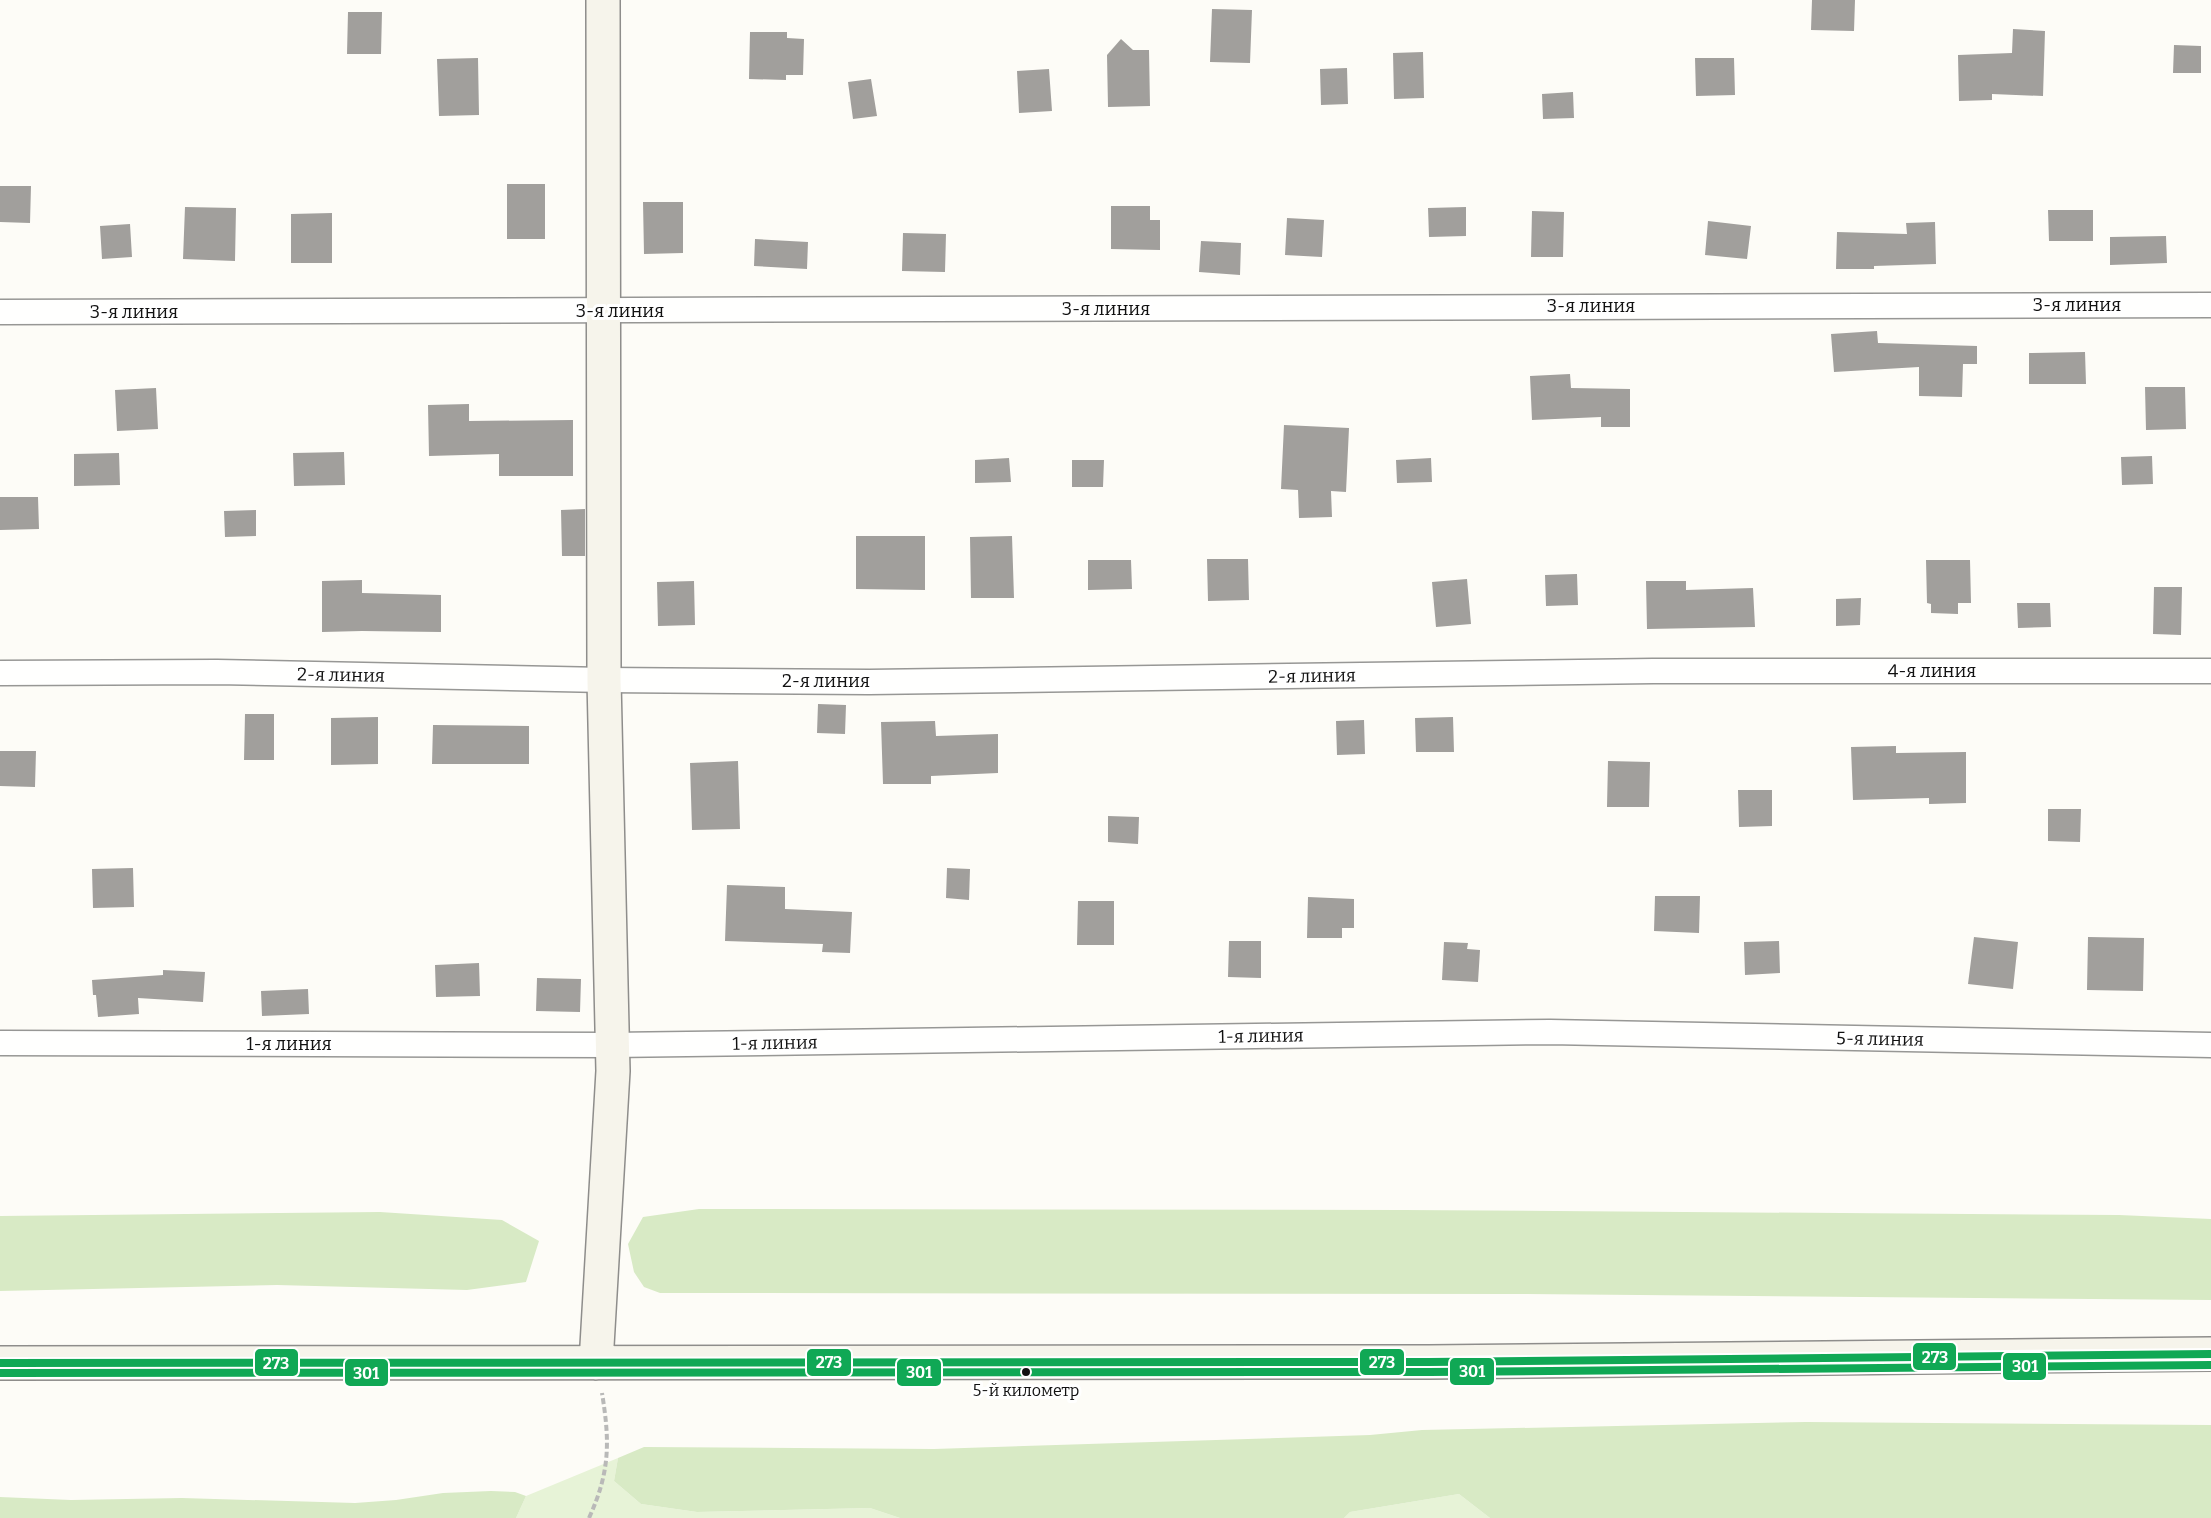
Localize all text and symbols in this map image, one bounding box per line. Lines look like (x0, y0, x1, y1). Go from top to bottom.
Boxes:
street label: 3-я линия (2033, 294, 2121, 316)
street label: 3-я линия (1547, 295, 1635, 317)
street label: 3-я линия (1062, 298, 1150, 320)
street label: 3-я линия (576, 300, 664, 322)
street label: 3-я линия (90, 301, 178, 323)
street label: 4-я линия (1888, 660, 1976, 682)
street label: 2-я линия (297, 663, 385, 687)
street label: 2-я линия (1268, 664, 1356, 688)
street label: 2-я линия (782, 670, 870, 692)
street label: 1-я линия (1218, 1024, 1304, 1048)
street label: 5-я линия (1836, 1027, 1924, 1051)
street label: 1-я линия (732, 1031, 818, 1055)
street label: 1-я линия (246, 1033, 332, 1055)
line badge: 273 (1912, 1342, 1957, 1371)
line badge: 273 (254, 1348, 299, 1377)
line badge: 273 (806, 1348, 852, 1377)
line badge: 273 (1359, 1348, 1405, 1376)
text: 273 (1922, 1348, 1948, 1367)
line badge: 301 (2002, 1352, 2047, 1381)
text: 273 (816, 1353, 842, 1372)
text: 273 (1369, 1353, 1395, 1372)
text: 273 (263, 1354, 289, 1373)
line badge: 301 (1449, 1357, 1495, 1386)
text: 301 (2012, 1357, 2038, 1376)
line badge: 301 (344, 1358, 389, 1387)
line badge: 301 (896, 1358, 942, 1387)
text: 301 (1459, 1362, 1485, 1381)
text: 301 (906, 1363, 932, 1382)
text: 301 (353, 1364, 379, 1383)
marker: 5-й километр (1020, 1366, 1032, 1378)
place label: 5-й километр (973, 1381, 1079, 1400)

